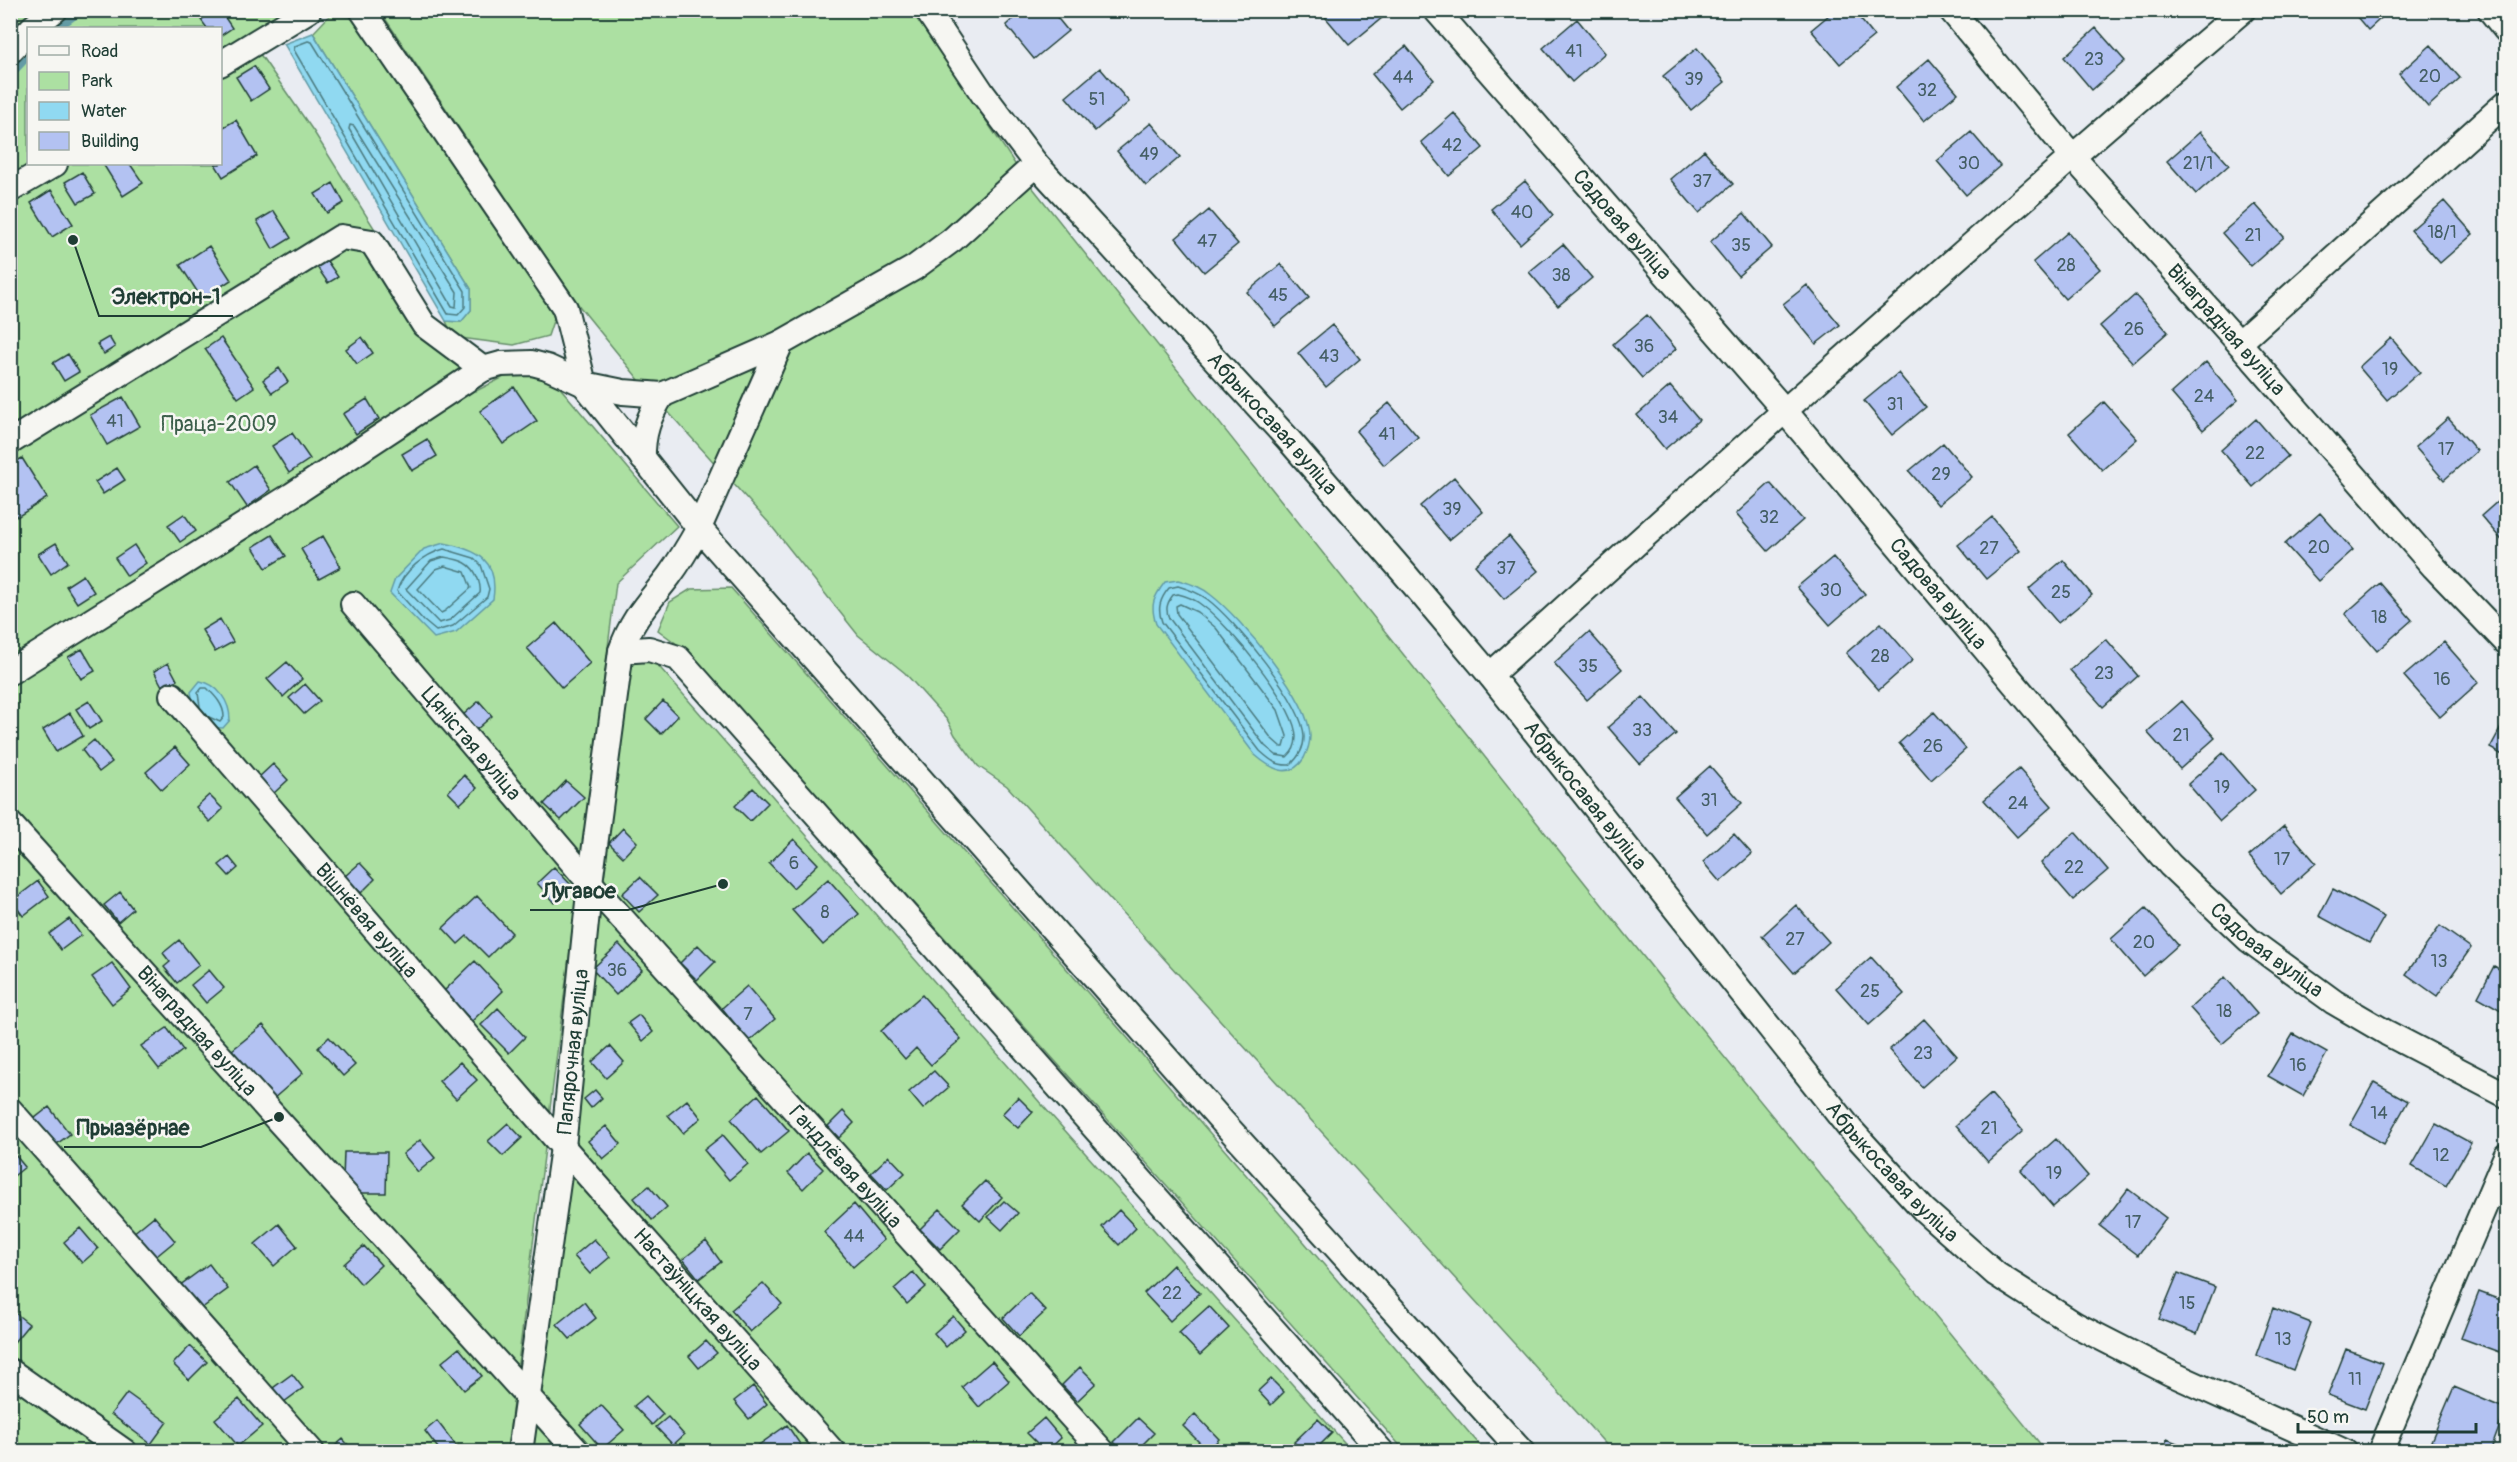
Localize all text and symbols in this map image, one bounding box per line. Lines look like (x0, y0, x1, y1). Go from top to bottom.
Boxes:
legend (27, 27, 222, 165)
text: Road (81, 40, 118, 63)
house number: 41 (1565, 40, 1583, 63)
house number: 23 (2084, 48, 2104, 71)
house number: 20 (2419, 65, 2441, 88)
house number: 44 (1393, 66, 1414, 89)
house number: 39 (1684, 68, 1704, 91)
text: Park (81, 70, 113, 93)
house number: 32 (1917, 79, 1937, 102)
house number: 51 (1089, 88, 1105, 111)
text: Water (81, 100, 127, 123)
text: Building (81, 130, 139, 153)
house number: 42 (1442, 134, 1462, 157)
house number: 49 (1139, 143, 1159, 166)
house number: 30 (1958, 152, 1980, 175)
house number: 21/1 (2183, 152, 2213, 175)
street label: Садовая вуліца (1566, 164, 1678, 286)
house number: 37 (1692, 170, 1712, 193)
house number: 40 (1511, 201, 1533, 224)
house number: 18/1 (2427, 221, 2457, 244)
house number: 21 (2244, 224, 2262, 247)
house number: 47 (1197, 230, 1217, 253)
house number: 35 (1731, 234, 1751, 257)
house number: 28 (2056, 254, 2076, 277)
street label: Вінаградная вуліца (2161, 258, 2292, 401)
house number: 38 (1551, 264, 1571, 287)
callout: Электрон-1 (99, 276, 233, 316)
text: Электрон-1 (111, 283, 221, 311)
house number: 45 (1268, 284, 1288, 307)
house number: 26 (2124, 318, 2144, 341)
house number: 36 (1634, 335, 1654, 358)
house number: 43 (1319, 345, 1339, 368)
street label: Абрыкосавая вуліца (1201, 347, 1344, 501)
house number: 19 (2382, 358, 2398, 381)
house number: 24 (2194, 385, 2215, 408)
house number: 31 (1886, 393, 1904, 416)
house number: 34 (1658, 406, 1679, 429)
house number: 41 (106, 410, 124, 433)
park label: Праца-2009 (161, 411, 277, 438)
house number: 41 (1378, 423, 1396, 446)
house number: 17 (2438, 438, 2455, 461)
house number: 22 (2245, 442, 2265, 465)
house number: 29 (1931, 463, 1951, 486)
house number: 39 (1442, 498, 1462, 521)
house number: 32 (1759, 506, 1779, 529)
street label: Садовая вуліца (1883, 532, 1993, 655)
house number: 20 (2308, 536, 2330, 559)
house number: 27 (1979, 537, 1999, 560)
house number: 37 (1496, 557, 1516, 580)
house number: 30 (1820, 579, 1842, 602)
house number: 25 (2051, 581, 2071, 604)
house number: 18 (2371, 606, 2387, 629)
house number: 28 (1870, 645, 1890, 668)
house number: 35 (1578, 655, 1598, 678)
house number: 23 (2094, 662, 2114, 685)
house number: 16 (2433, 668, 2451, 691)
street label: Цяністая вуліца (415, 681, 527, 806)
street label: Абрыкосавая вуліца (1518, 715, 1653, 876)
house number: 33 (1632, 719, 1652, 742)
house number: 21 (2172, 724, 2190, 747)
house number: 26 (1923, 735, 1943, 758)
house number: 19 (2214, 776, 2230, 799)
house number: 31 (1700, 789, 1718, 812)
house number: 24 (2008, 792, 2029, 815)
house number: 17 (2274, 848, 2291, 871)
house number: 6 (789, 852, 799, 875)
house number: 22 (2064, 856, 2084, 879)
street label: Вішнёвая вуліца (309, 857, 424, 984)
callout: Лугавое (530, 870, 628, 910)
text: Лугавое (541, 877, 617, 905)
street label: Садовая вуліца (2204, 897, 2329, 1004)
house number: 8 (820, 901, 830, 924)
house number: 27 (1785, 928, 1805, 951)
house number: 20 (2133, 931, 2155, 954)
house number: 13 (2430, 950, 2448, 973)
house number: 36 (607, 959, 627, 982)
street label: Вінаградная вуліца (131, 960, 263, 1102)
street label: Папярочная вуліца (551, 967, 595, 1136)
house number: 25 (1860, 980, 1880, 1003)
house number: 18 (2216, 1000, 2232, 1023)
house number: 7 (743, 1003, 753, 1026)
house number: 23 (1913, 1042, 1933, 1065)
house number: 16 (2289, 1054, 2307, 1077)
street label: Абрыкосавая вуліца (1820, 1096, 1964, 1248)
street label: Гандлёвая вуліца (783, 1100, 908, 1234)
house number: 14 (2370, 1102, 2388, 1125)
callout: Прыазёрнае (64, 1107, 201, 1147)
text: Прыазёрнае (77, 1114, 191, 1142)
house number: 21 (1980, 1117, 1998, 1140)
house number: 12 (2432, 1144, 2450, 1167)
house number: 19 (2046, 1162, 2062, 1185)
house number: 17 (2125, 1211, 2142, 1234)
street label: Настаўніцкая вуліца (627, 1222, 768, 1377)
house number: 44 (844, 1225, 865, 1248)
house number: 22 (1162, 1282, 1182, 1305)
house number: 15 (2179, 1292, 2195, 1315)
house number: 13 (2274, 1328, 2292, 1351)
house number: 11 (2348, 1368, 2362, 1391)
scale bar (2298, 1396, 2476, 1434)
text: 50 m (2307, 1406, 2349, 1429)

